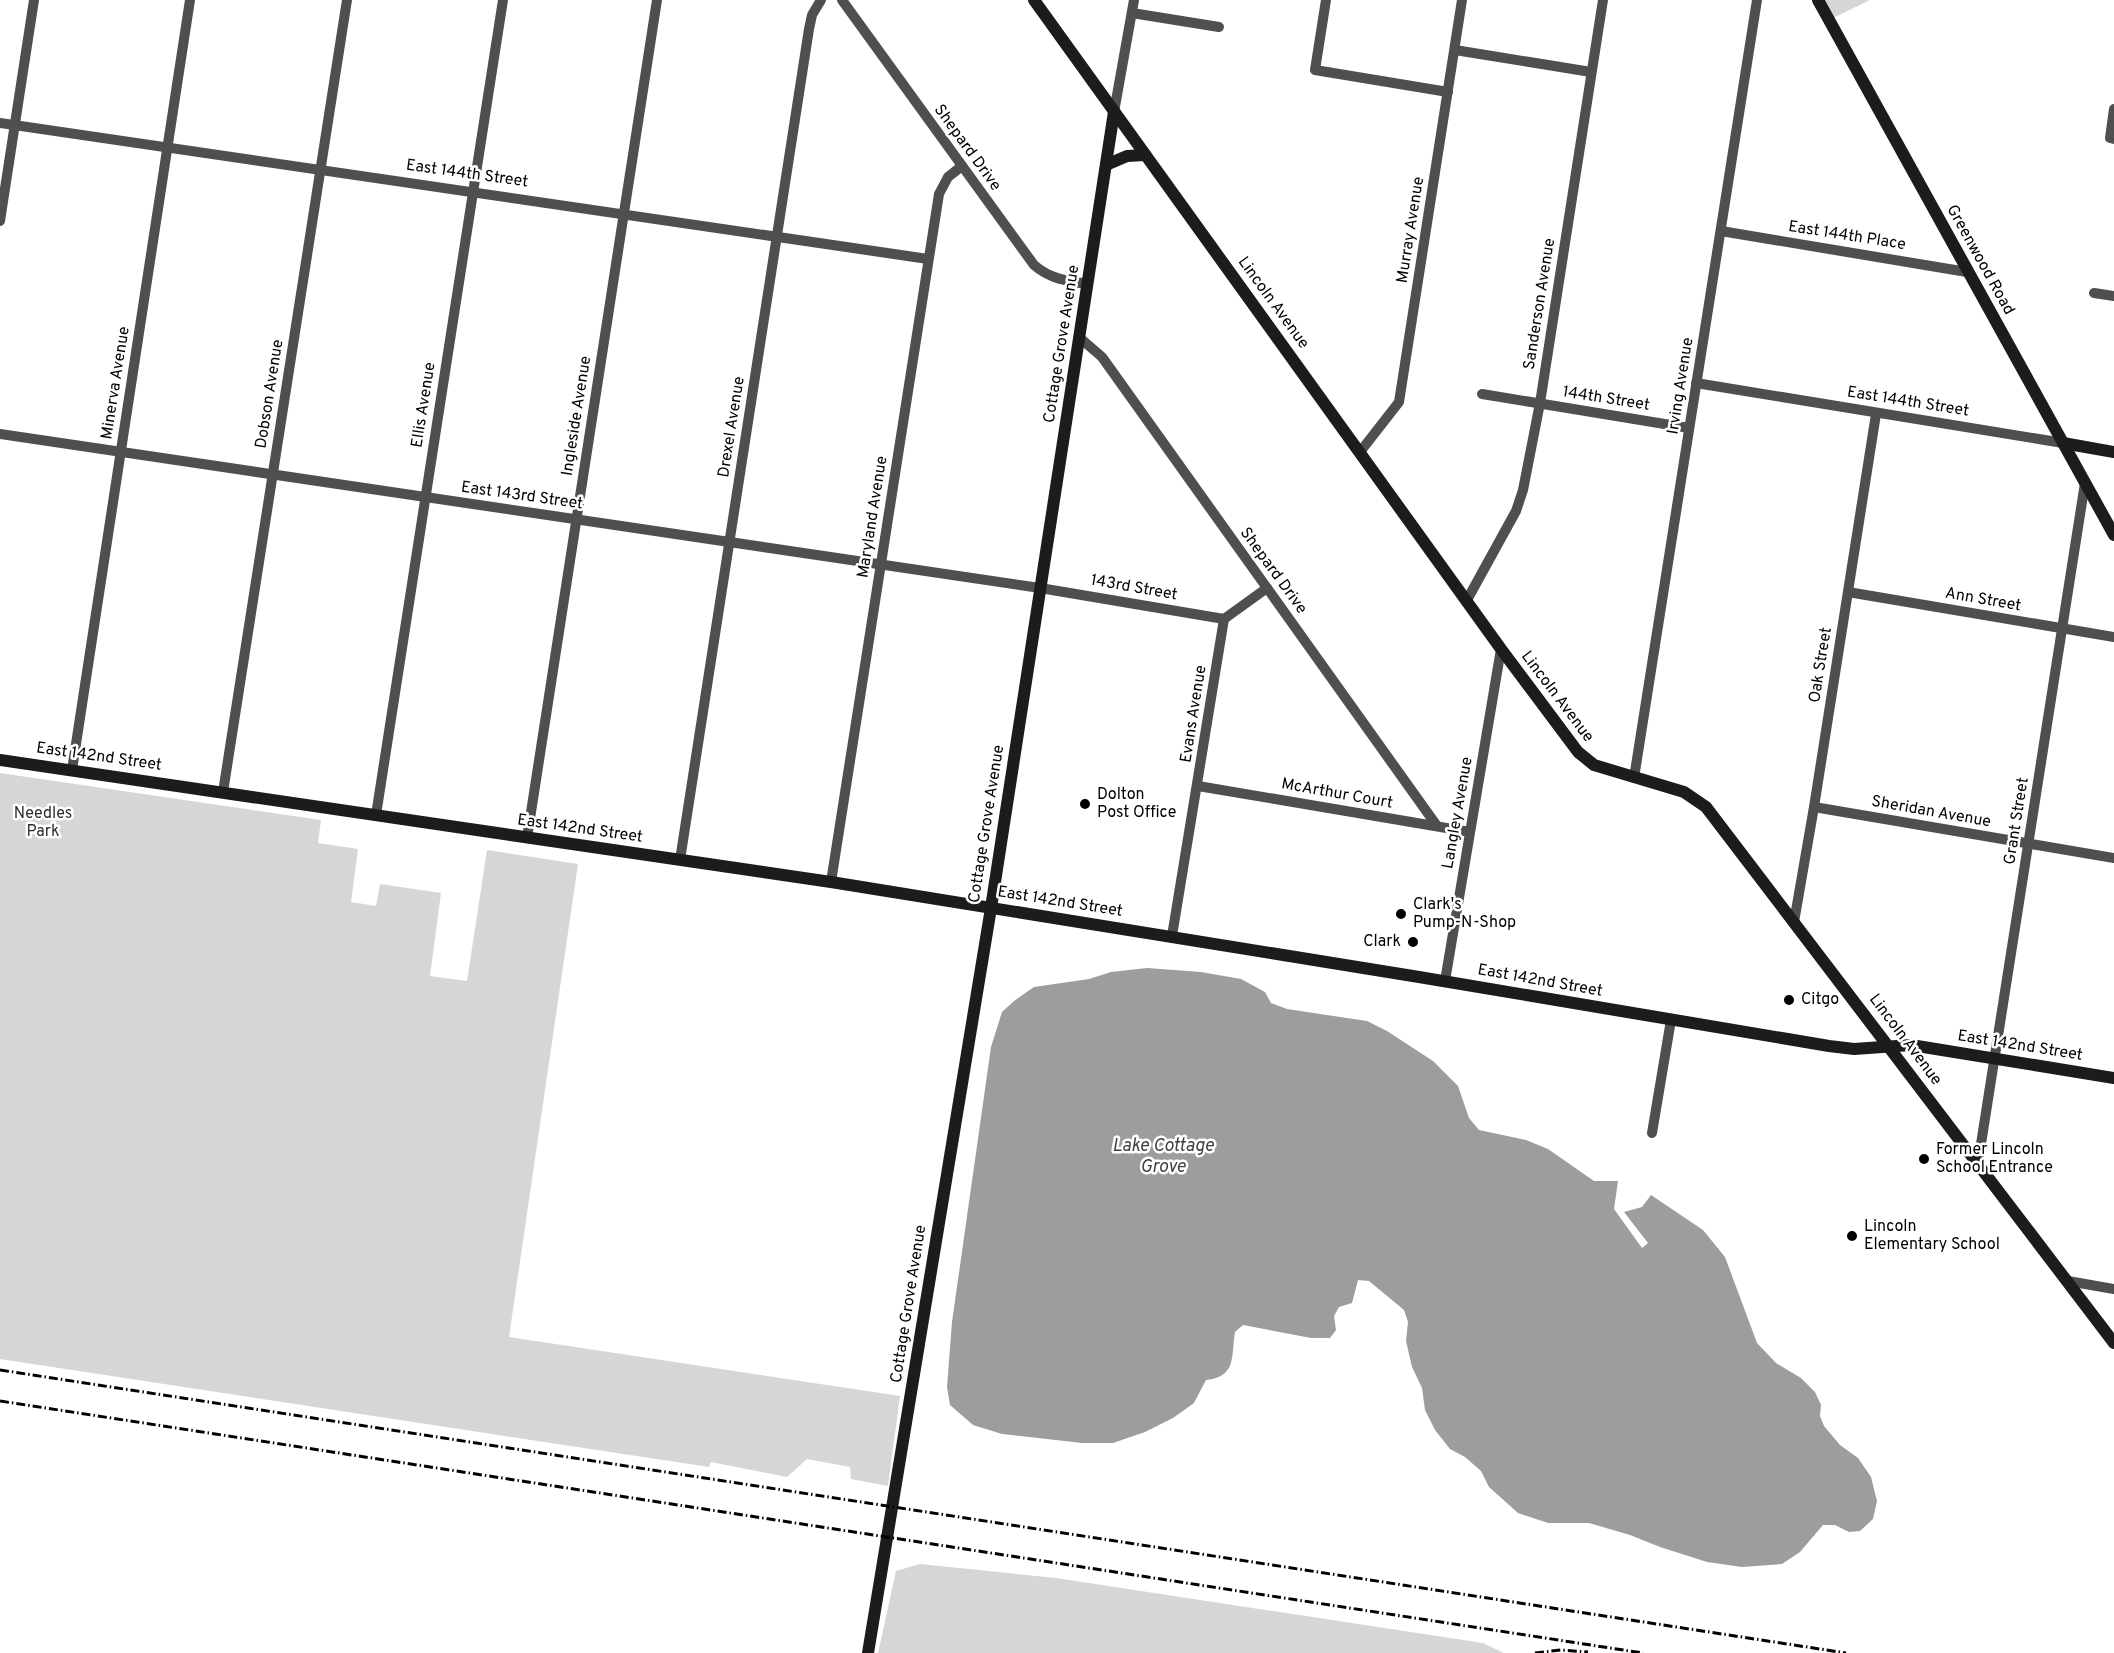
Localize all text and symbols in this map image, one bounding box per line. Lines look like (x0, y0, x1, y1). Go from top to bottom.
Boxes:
street label: Shepard Drive (929, 101, 1005, 195)
street label: East 144th Street (405, 156, 529, 192)
street label: Murray Avenue (1393, 175, 1429, 285)
street label: Greenwood Road (1941, 201, 2019, 319)
street label: East 144th Place (1787, 217, 1907, 255)
street label: Sanderson Avenue (1520, 237, 1560, 371)
street label: Lincoln Avenue (1233, 253, 1313, 353)
street label: Cottage Grove Avenue (1040, 263, 1084, 425)
street label: Minerva Avenue (97, 325, 135, 441)
street label: Irving Avenue (1663, 336, 1699, 436)
street label: Dobson Avenue (251, 338, 289, 450)
street label: Ingleside Avenue (558, 355, 596, 477)
street label: Ellis Avenue (407, 361, 441, 449)
street label: Drexel Avenue (714, 375, 750, 479)
street label: 144th Street (1561, 382, 1651, 416)
street label: East 144th Street (1846, 382, 1970, 422)
street label: Maryland Avenue (853, 454, 893, 580)
street label: East 143rd Street (460, 478, 584, 514)
street label: Shepard Drive (1235, 524, 1311, 618)
street label: 143rd Street (1089, 571, 1179, 605)
street label: Ann Street (1943, 583, 2023, 617)
street label: Oak Street (1805, 626, 1837, 704)
street label: Lincoln Avenue (1516, 647, 1598, 747)
street label: Evans Avenue (1176, 664, 1212, 764)
street label: East 142nd Street (35, 738, 163, 776)
street label: Cottage Grove Avenue (965, 743, 1009, 905)
street label: Langley Avenue (1438, 755, 1478, 871)
street label: McArthur Court (1280, 774, 1394, 814)
street label: Grant Street (2000, 776, 2034, 866)
place label: Dolton Post Office (1097, 785, 1176, 823)
street label: Sheridan Avenue (1870, 792, 1992, 832)
marker: Dolton Post Office (1078, 797, 1092, 811)
park label: Needles Park (14, 804, 72, 842)
street label: East 142nd Street (516, 810, 644, 848)
street label: East 142nd Street (996, 882, 1124, 922)
place label: Clark's Pump-N-Shop (1413, 895, 1516, 933)
marker: Clark's Pump-N-Shop (1394, 907, 1408, 921)
place label: Clark (1363, 932, 1401, 952)
marker: Clark (1406, 935, 1420, 949)
street label: East 142nd Street (1476, 960, 1604, 1002)
place label: Citgo (1801, 990, 1839, 1010)
street label: Lincoln Avenue (1864, 990, 1946, 1090)
marker: Citgo (1782, 993, 1796, 1007)
street label: East 142nd Street (1956, 1026, 2084, 1066)
water label: Lake Cottage Grove (1112, 1135, 1215, 1179)
place label: Former Lincoln School Entrance (1936, 1140, 2053, 1178)
marker: Former Lincoln School Entrance (1917, 1152, 1931, 1166)
place label: Lincoln Elementary School (1864, 1217, 2000, 1255)
street label: Cottage Grove Avenue (887, 1223, 931, 1385)
marker: Lincoln Elementary School (1845, 1229, 1859, 1243)

